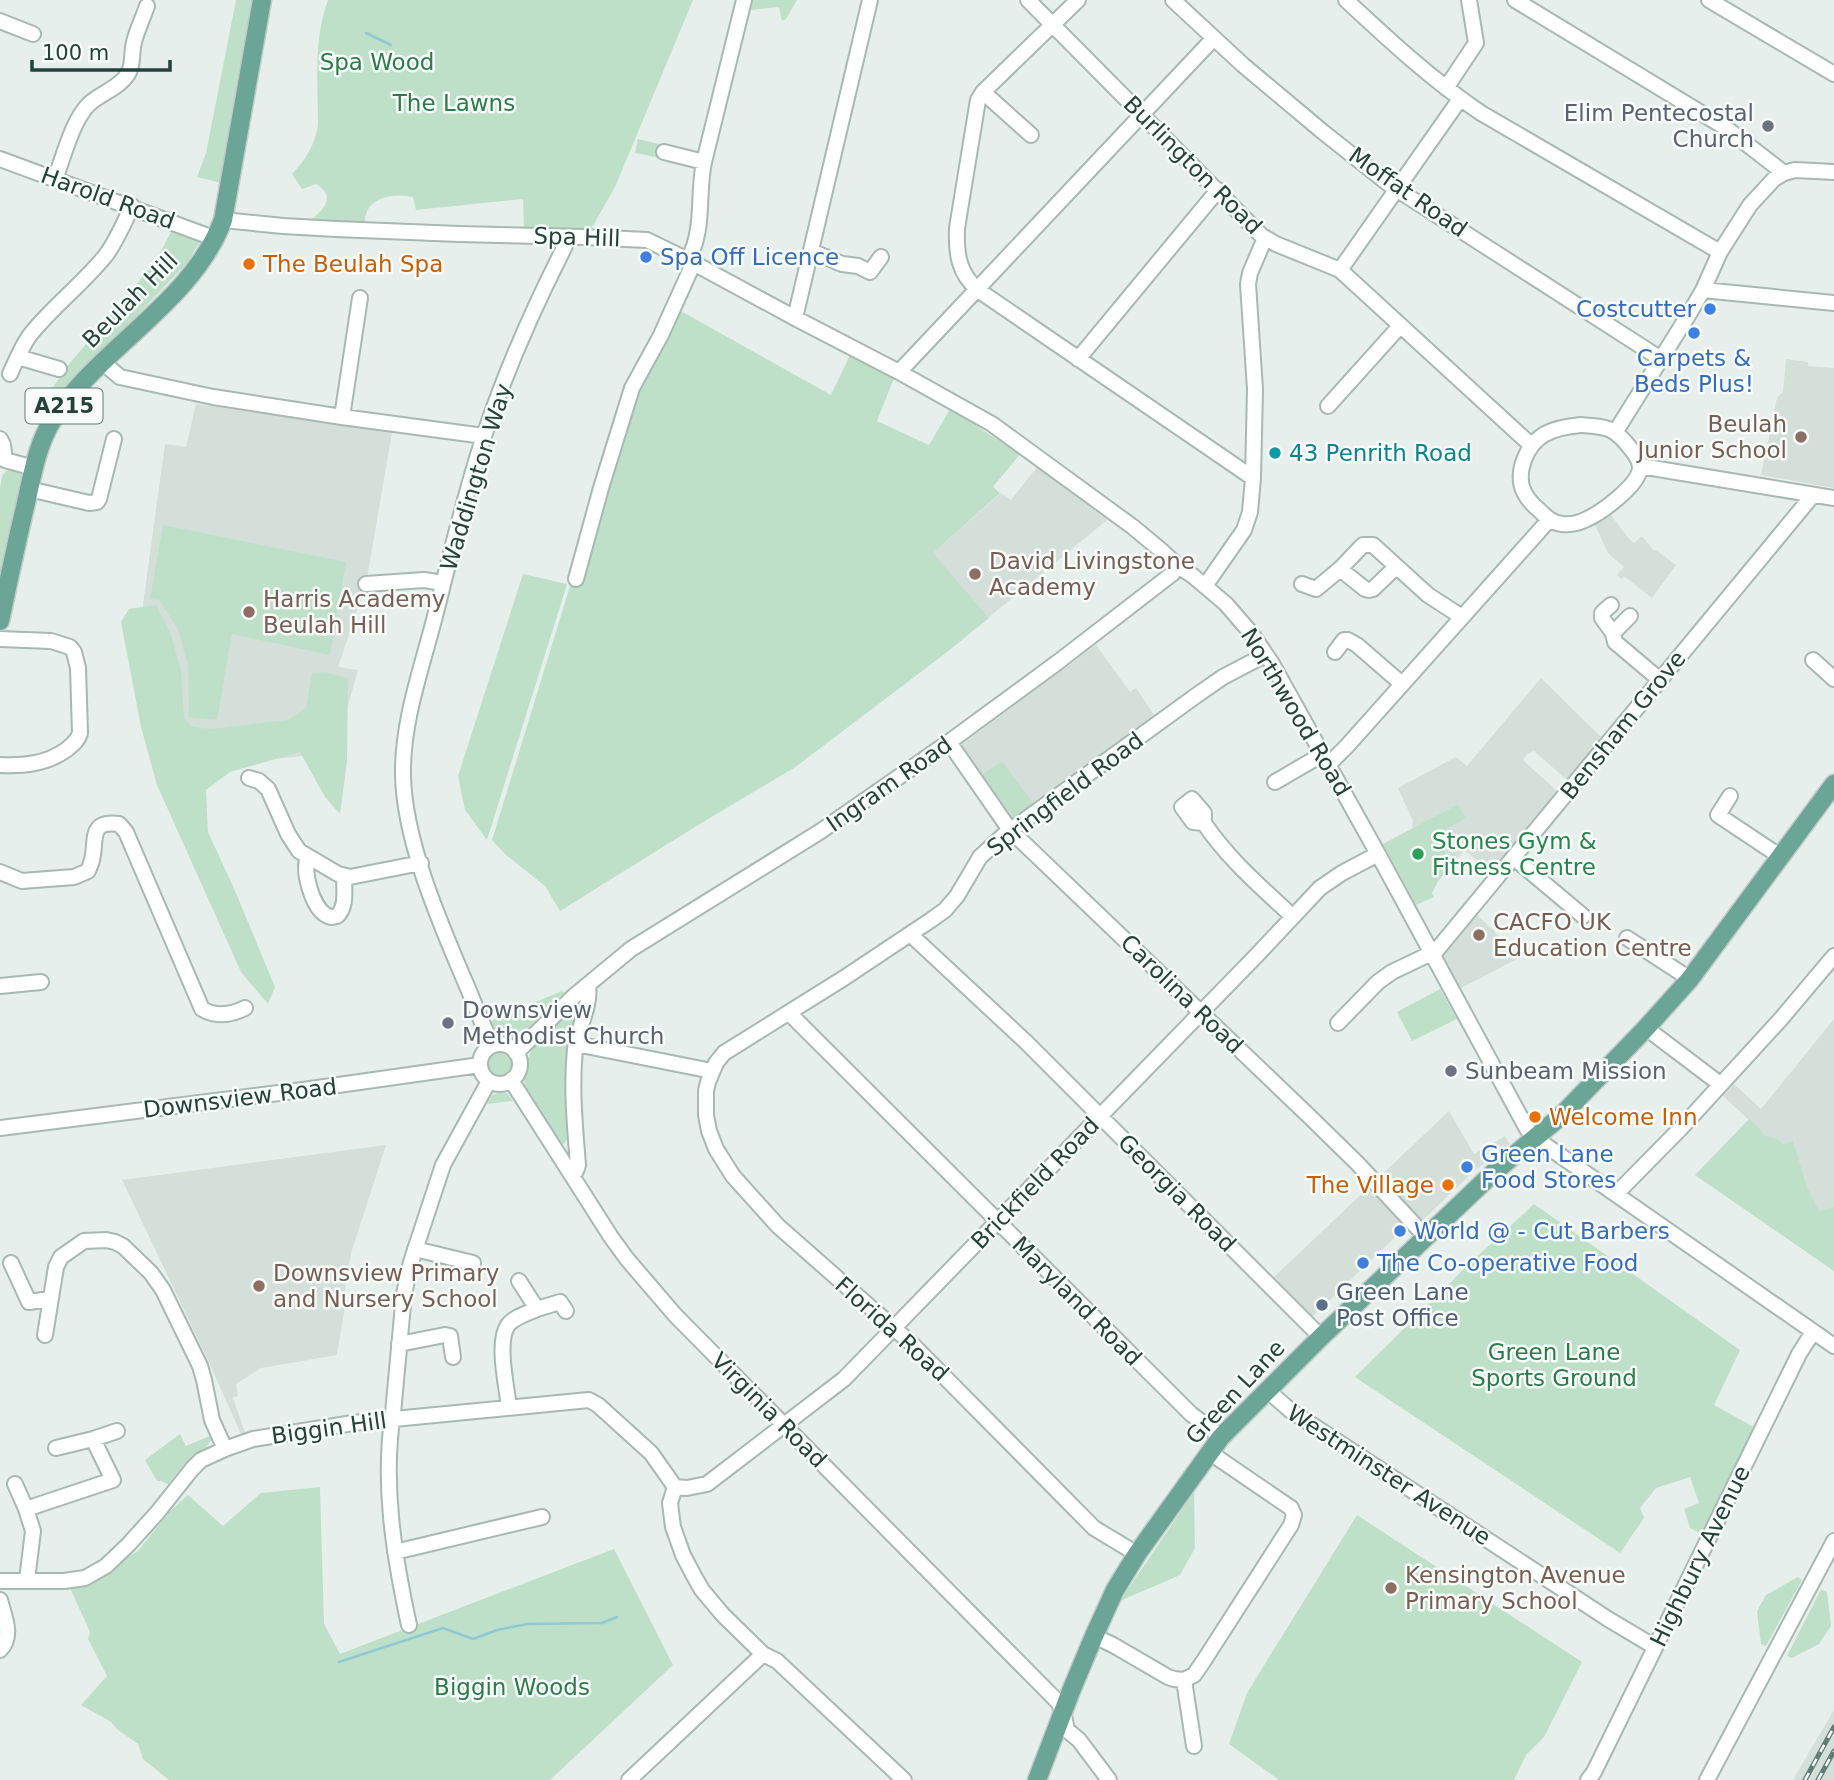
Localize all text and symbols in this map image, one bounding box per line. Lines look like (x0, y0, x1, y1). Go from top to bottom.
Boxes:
scale bar (32, 28, 170, 72)
text: 100 m (42, 41, 109, 65)
park label: Spa Wood (320, 49, 434, 75)
park label: The Lawns (392, 90, 515, 116)
street label: Burlington Road (1119, 91, 1267, 239)
place label: Elim Pentecostal Church (1564, 100, 1754, 152)
marker: Elim Pentecostal Church (1760, 118, 1776, 134)
street label: Moffat Road (1344, 142, 1472, 242)
street label: Harold Road (38, 162, 178, 234)
street label: Spa Hill (533, 222, 621, 252)
place label: Spa Off Licence (660, 244, 839, 270)
street label: Beulah Hill (77, 247, 183, 353)
marker: Spa Off Licence (638, 249, 654, 265)
place label: The Beulah Spa (262, 251, 443, 277)
marker: The Beulah Spa (241, 256, 257, 272)
place label: Costcutter (1576, 296, 1697, 322)
marker: Costcutter (1702, 301, 1718, 317)
marker: Carpets & Beds Plus! (1686, 325, 1702, 341)
place label: Carpets & Beds Plus! (1634, 345, 1754, 397)
street label: Waddington Way (435, 380, 517, 574)
road number: A215 (25, 388, 102, 424)
place label: Beulah Junior School (1635, 411, 1787, 463)
marker: Beulah Junior School (1793, 429, 1809, 445)
place label: 43 Penrith Road (1289, 440, 1472, 466)
marker: 43 Penrith Road (1267, 445, 1283, 461)
place label: David Livingstone Academy (989, 548, 1195, 600)
marker: David Livingstone Academy (967, 566, 983, 582)
place label: Harris Academy Beulah Hill (263, 586, 445, 638)
marker: Harris Academy Beulah Hill (241, 604, 257, 620)
street label: Northwood Road (1236, 623, 1356, 801)
street label: Bensham Grove (1555, 646, 1691, 804)
street label: Springfield Road (982, 727, 1148, 861)
street label: Ingram Road (821, 731, 957, 837)
place label: Stones Gym & Fitness Centre (1432, 828, 1597, 880)
marker: Stones Gym & Fitness Centre (1410, 846, 1426, 862)
place label: CACFO UK Education Centre (1493, 909, 1692, 961)
marker: CACFO UK Education Centre (1471, 927, 1487, 943)
street label: Carolina Road (1116, 929, 1248, 1059)
place label: Downsview Methodist Church (462, 997, 664, 1049)
marker: Downsview Methodist Church (440, 1015, 456, 1031)
place label: Sunbeam Mission (1465, 1058, 1667, 1084)
marker: Sunbeam Mission (1443, 1063, 1459, 1079)
street label: Downsview Road (142, 1073, 338, 1123)
place label: Welcome Inn (1549, 1104, 1697, 1130)
marker: Welcome Inn (1527, 1109, 1543, 1125)
street label: Brickfield Road (966, 1112, 1104, 1254)
street label: Georgia Road (1113, 1129, 1241, 1257)
place label: Green Lane Food Stores (1481, 1141, 1616, 1193)
marker: Green Lane Food Stores (1459, 1159, 1475, 1175)
place label: The Village (1306, 1172, 1434, 1198)
marker: The Village (1440, 1177, 1456, 1193)
place label: World @ - Cut Barbers (1414, 1218, 1670, 1244)
marker: World @ - Cut Barbers (1392, 1223, 1408, 1239)
street label: Maryland Road (1007, 1231, 1147, 1371)
place label: The Co-operative Food (1376, 1250, 1638, 1276)
marker: The Co-operative Food (1355, 1255, 1371, 1271)
place label: Downsview Primary and Nursery School (273, 1260, 499, 1312)
street label: Florida Road (830, 1271, 954, 1387)
marker: Downsview Primary and Nursery School (251, 1278, 267, 1294)
place label: Green Lane Post Office (1336, 1279, 1469, 1331)
marker: Green Lane Post Office (1314, 1297, 1330, 1313)
street label: Green Lane (1180, 1335, 1290, 1449)
park label: Green Lane Sports Ground (1471, 1339, 1637, 1391)
street label: Virginia Road (706, 1347, 832, 1473)
street label: Westminster Avenue (1282, 1399, 1496, 1551)
street label: Biggin Hill (270, 1407, 388, 1449)
street label: Highbury Avenue (1645, 1461, 1755, 1651)
place label: Kensington Avenue Primary School (1405, 1562, 1626, 1614)
marker: Kensington Avenue Primary School (1383, 1580, 1399, 1596)
park label: Biggin Woods (434, 1674, 590, 1700)

